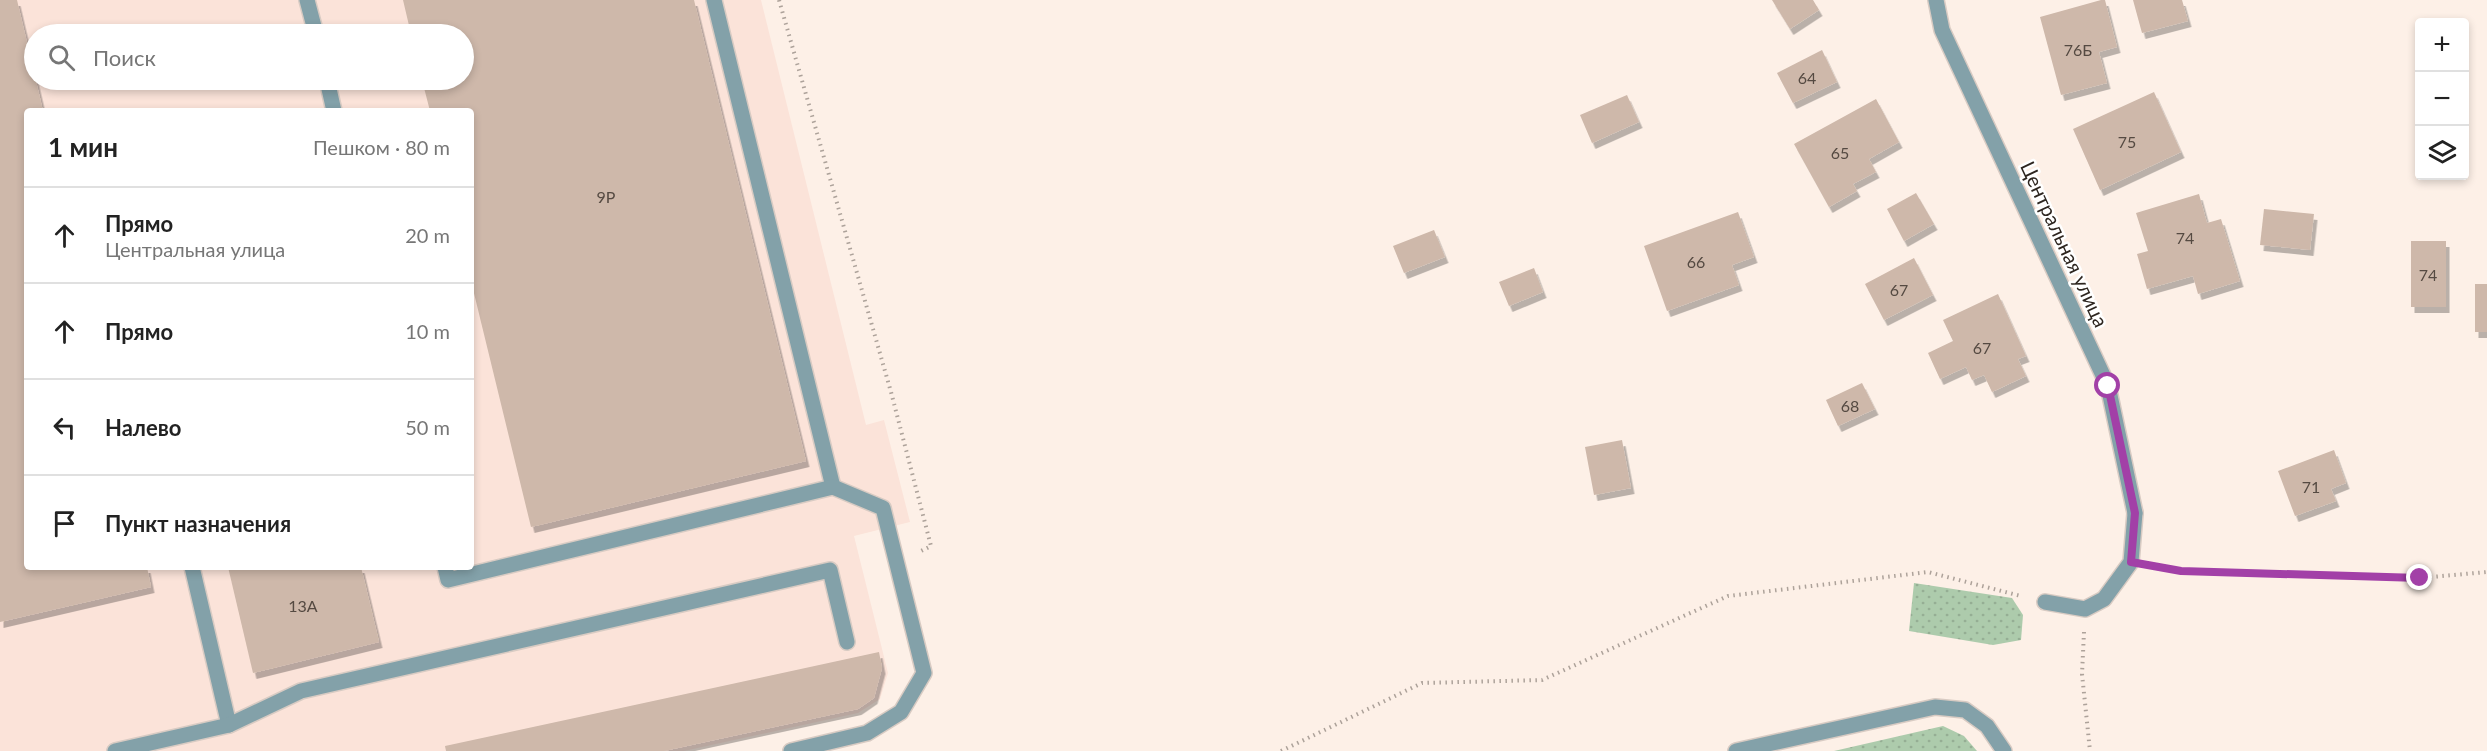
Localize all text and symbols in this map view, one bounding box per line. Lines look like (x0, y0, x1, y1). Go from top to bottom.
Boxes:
map controls (2415, 18, 2469, 180)
button: + (2415, 18, 2469, 72)
search box (24, 24, 474, 90)
house number: 76Б (2064, 40, 2092, 59)
icon: search (45, 41, 78, 74)
text: Поиск (93, 44, 156, 71)
house number: 64 (1798, 68, 1816, 87)
button: − (2415, 72, 2469, 126)
button: layers (2415, 126, 2469, 180)
text: 1 мин (48, 131, 118, 163)
house number: 75 (2118, 132, 2136, 151)
text: Пешком · 80 m (313, 135, 450, 159)
house number: 65 (1831, 143, 1849, 162)
street label: Центральная улица (2016, 157, 2114, 331)
house number: 9Р (597, 187, 616, 206)
text: Прямо (105, 210, 173, 237)
icon: ahead (48, 219, 81, 252)
text: 20 m (405, 223, 450, 247)
house number: 74 (2176, 228, 2194, 247)
text: Центральная улица (105, 237, 285, 261)
house number: 66 (1687, 252, 1705, 271)
house number: 74 (2419, 265, 2437, 284)
house number: 67 (1890, 280, 1908, 299)
icon: ahead (48, 315, 81, 348)
text: Прямо (105, 318, 173, 345)
text: 10 m (405, 319, 450, 343)
house number: 67 (1973, 338, 1991, 357)
route start (2094, 372, 2120, 398)
house number: 68 (1841, 396, 1859, 415)
icon: left (48, 411, 81, 444)
text: Налево (105, 414, 181, 441)
text: 50 m (405, 415, 450, 439)
house number: 71 (2302, 477, 2320, 496)
icon: arrive (48, 507, 81, 540)
text: Пункт назначения (105, 510, 291, 537)
route end (2406, 564, 2432, 590)
house number: 13А (288, 596, 318, 615)

